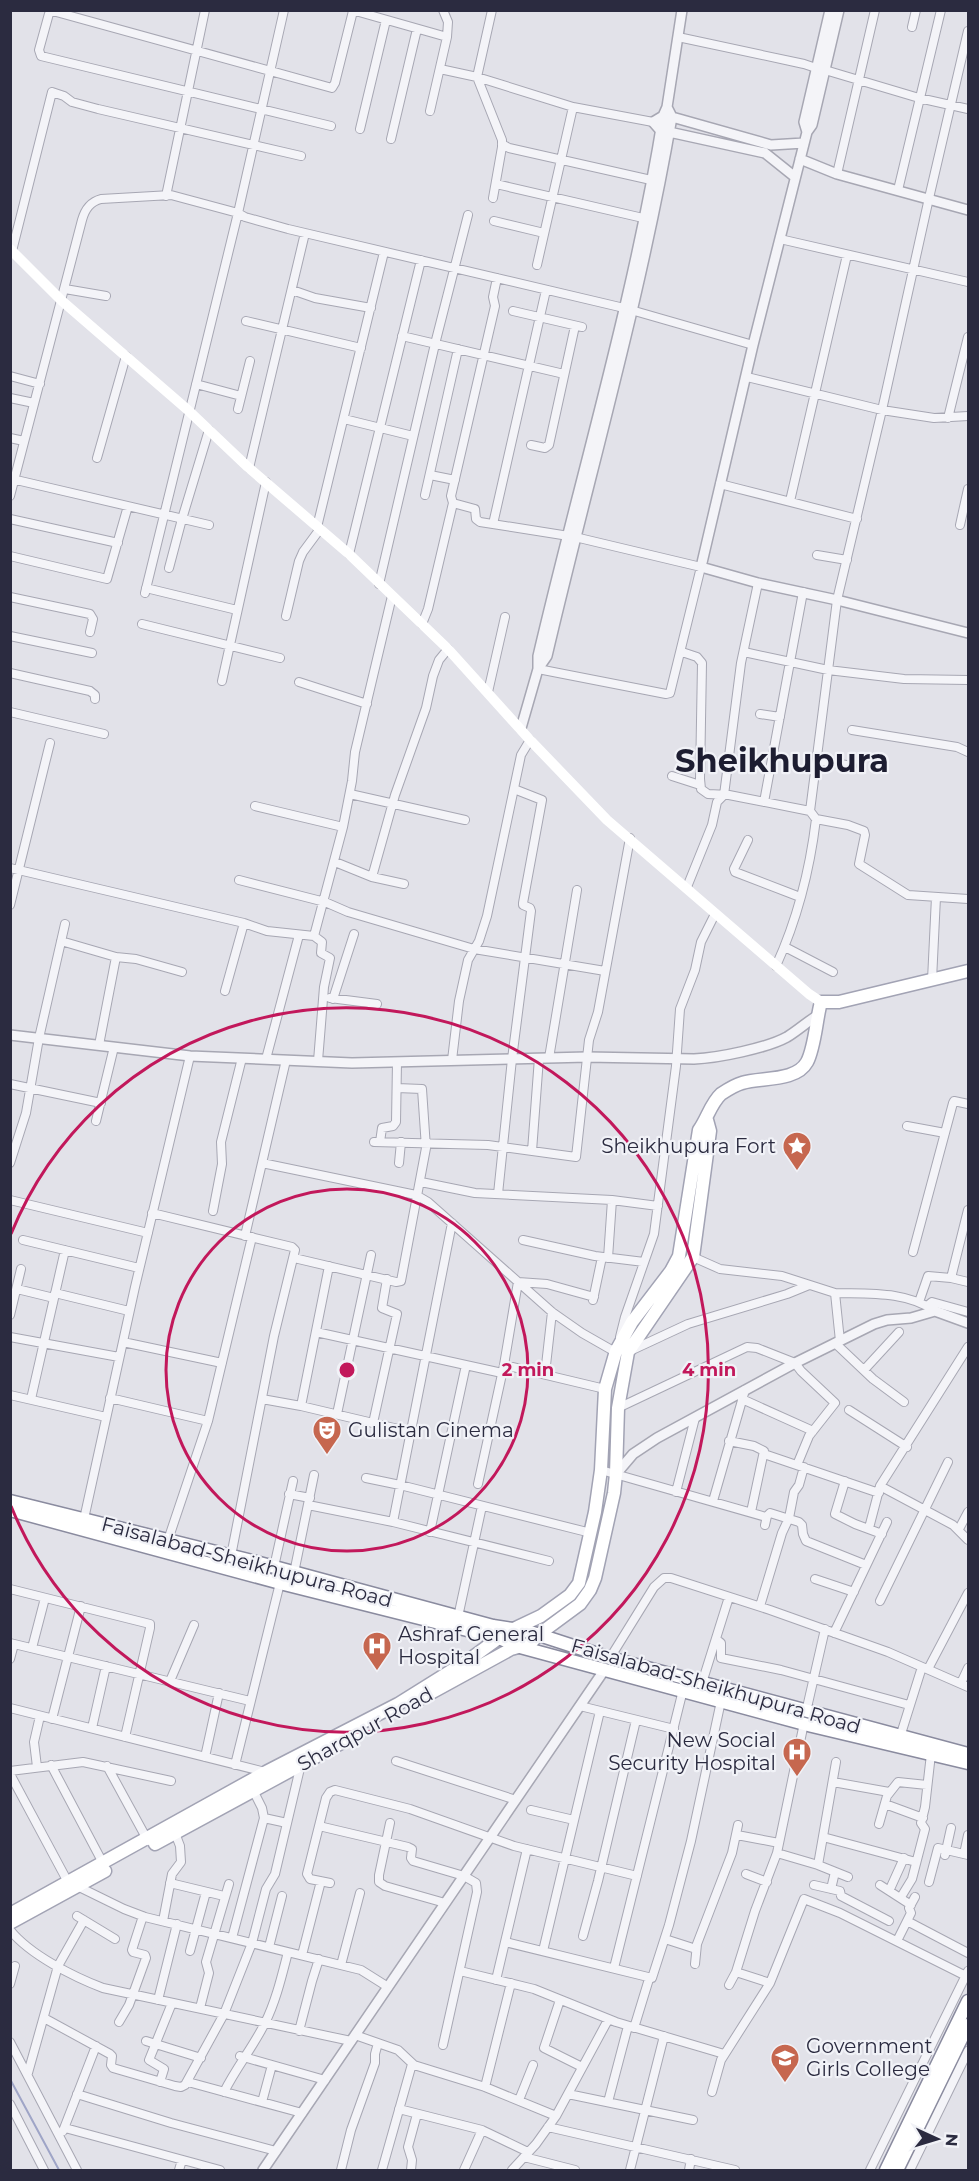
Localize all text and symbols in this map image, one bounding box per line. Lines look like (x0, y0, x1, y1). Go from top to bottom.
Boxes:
district label: Sheikhupura (675, 741, 889, 780)
place icon: Sheikhupura Fort (781, 1130, 813, 1172)
place label: Sheikhupura Fort (601, 1134, 776, 1158)
text: 2 min (502, 1359, 554, 1381)
text: 4 min (682, 1359, 736, 1381)
centre of rings (337, 1360, 357, 1380)
theatre icon: Gulistan Cinema (311, 1414, 343, 1456)
place label: Gulistan Cinema (348, 1418, 514, 1442)
street label: Faisalabad-Sheikhupura Road (99, 1512, 395, 1612)
place label: Ashraf General Hospital (398, 1622, 544, 1669)
hospital icon: Ashraf General Hospital (361, 1630, 393, 1672)
street label: Faisalabad-Sheikhupura Road (568, 1633, 864, 1739)
street label: Sharqpur Road (293, 1682, 437, 1776)
place label: New Social Security Hospital (608, 1728, 776, 1775)
hospital icon: New Social Security Hospital (781, 1736, 813, 1778)
place label: Government Girls College (806, 2034, 933, 2081)
school or university icon: Government Girls College (769, 2042, 801, 2084)
north arrow (907, 2109, 967, 2169)
text: N (942, 2133, 961, 2147)

